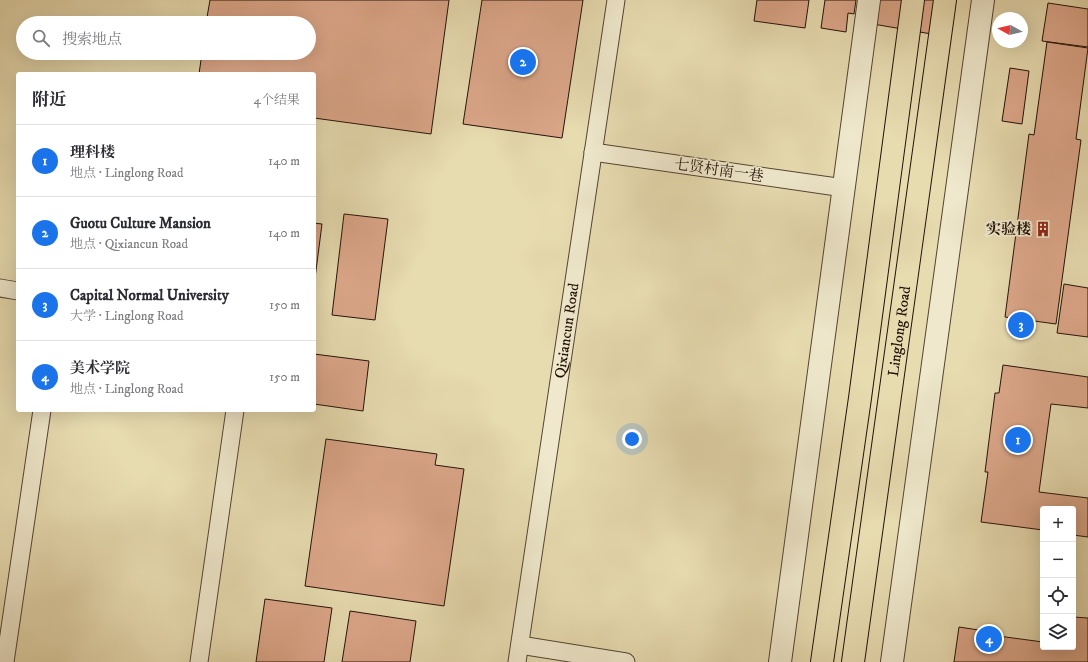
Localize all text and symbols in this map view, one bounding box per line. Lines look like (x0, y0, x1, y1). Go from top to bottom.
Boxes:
north arrow (992, 12, 1028, 48)
search box (16, 16, 316, 60)
icon: search (30, 27, 52, 49)
text: 搜索地点 (62, 30, 122, 49)
pin: 2 (510, 47, 536, 77)
text: 附近 (32, 89, 66, 111)
text: 4个结果 (254, 92, 300, 108)
text: 理科楼 (70, 143, 115, 162)
text: 1 (43, 153, 47, 169)
text: 140 m (268, 153, 300, 169)
street label: 七贤村南一巷 (673, 155, 765, 186)
text: 地点 · Linglong Road (70, 165, 184, 181)
text: Guotu Culture Mansion (70, 214, 211, 233)
place label: 实验楼 (986, 220, 1031, 239)
building icon: 实验楼 (1034, 220, 1052, 238)
text: 2 (42, 225, 48, 241)
text: 140 m (268, 225, 300, 241)
text: 地点 · Qixiancun Road (70, 236, 188, 252)
street label: Qixiancun Road (551, 281, 584, 380)
street label: Linglong Road (884, 284, 915, 378)
text: Capital Normal University (70, 286, 229, 305)
text: 3 (43, 297, 47, 313)
text: 150 m (269, 297, 300, 313)
text: 大学 · Linglong Road (70, 308, 184, 324)
pin: 3 (1008, 310, 1034, 340)
text: 美术学院 (70, 359, 130, 378)
text: 4 (41, 369, 49, 385)
text: 150 m (269, 369, 300, 385)
text: 地点 · Linglong Road (70, 381, 184, 397)
pin: 1 (1005, 425, 1031, 455)
your location (622, 429, 642, 449)
map controls (1040, 506, 1076, 650)
button: + (1040, 506, 1076, 542)
button: − (1040, 542, 1076, 578)
button: locate (1040, 578, 1076, 614)
button: layers (1040, 614, 1076, 650)
pin: 4 (976, 624, 1002, 654)

